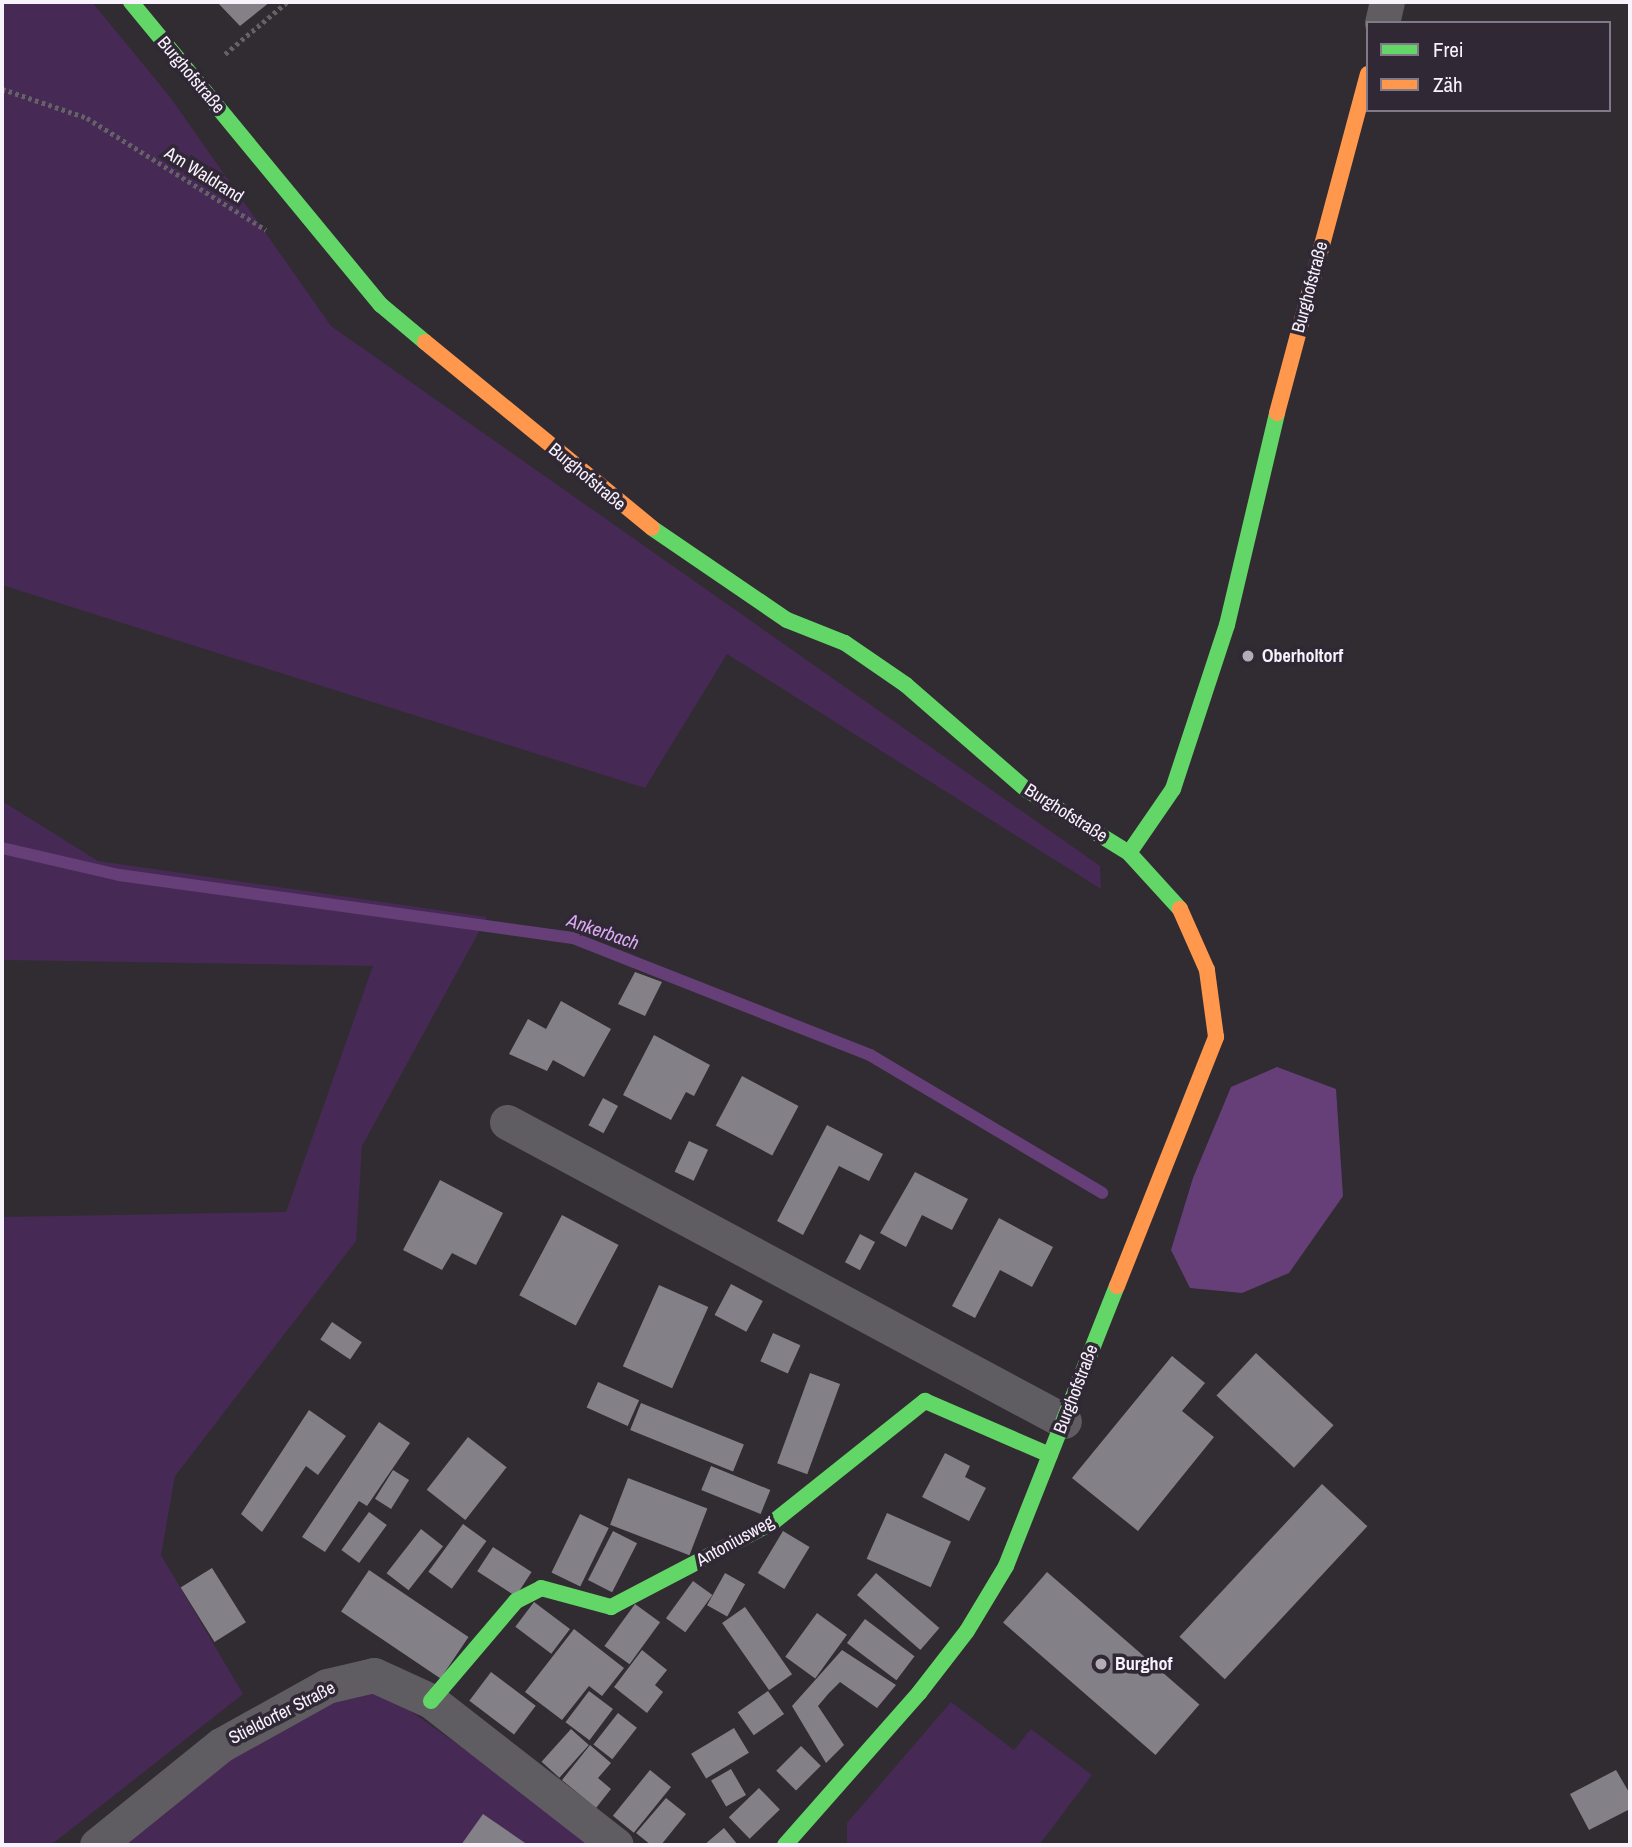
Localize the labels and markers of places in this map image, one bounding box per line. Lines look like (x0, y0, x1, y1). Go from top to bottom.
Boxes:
place label: Oberholtorf (1262, 645, 1343, 667)
marker: Oberholtorf (1240, 648, 1256, 664)
place label: Burghof (1115, 1653, 1172, 1675)
marker: Burghof (1093, 1656, 1109, 1672)

